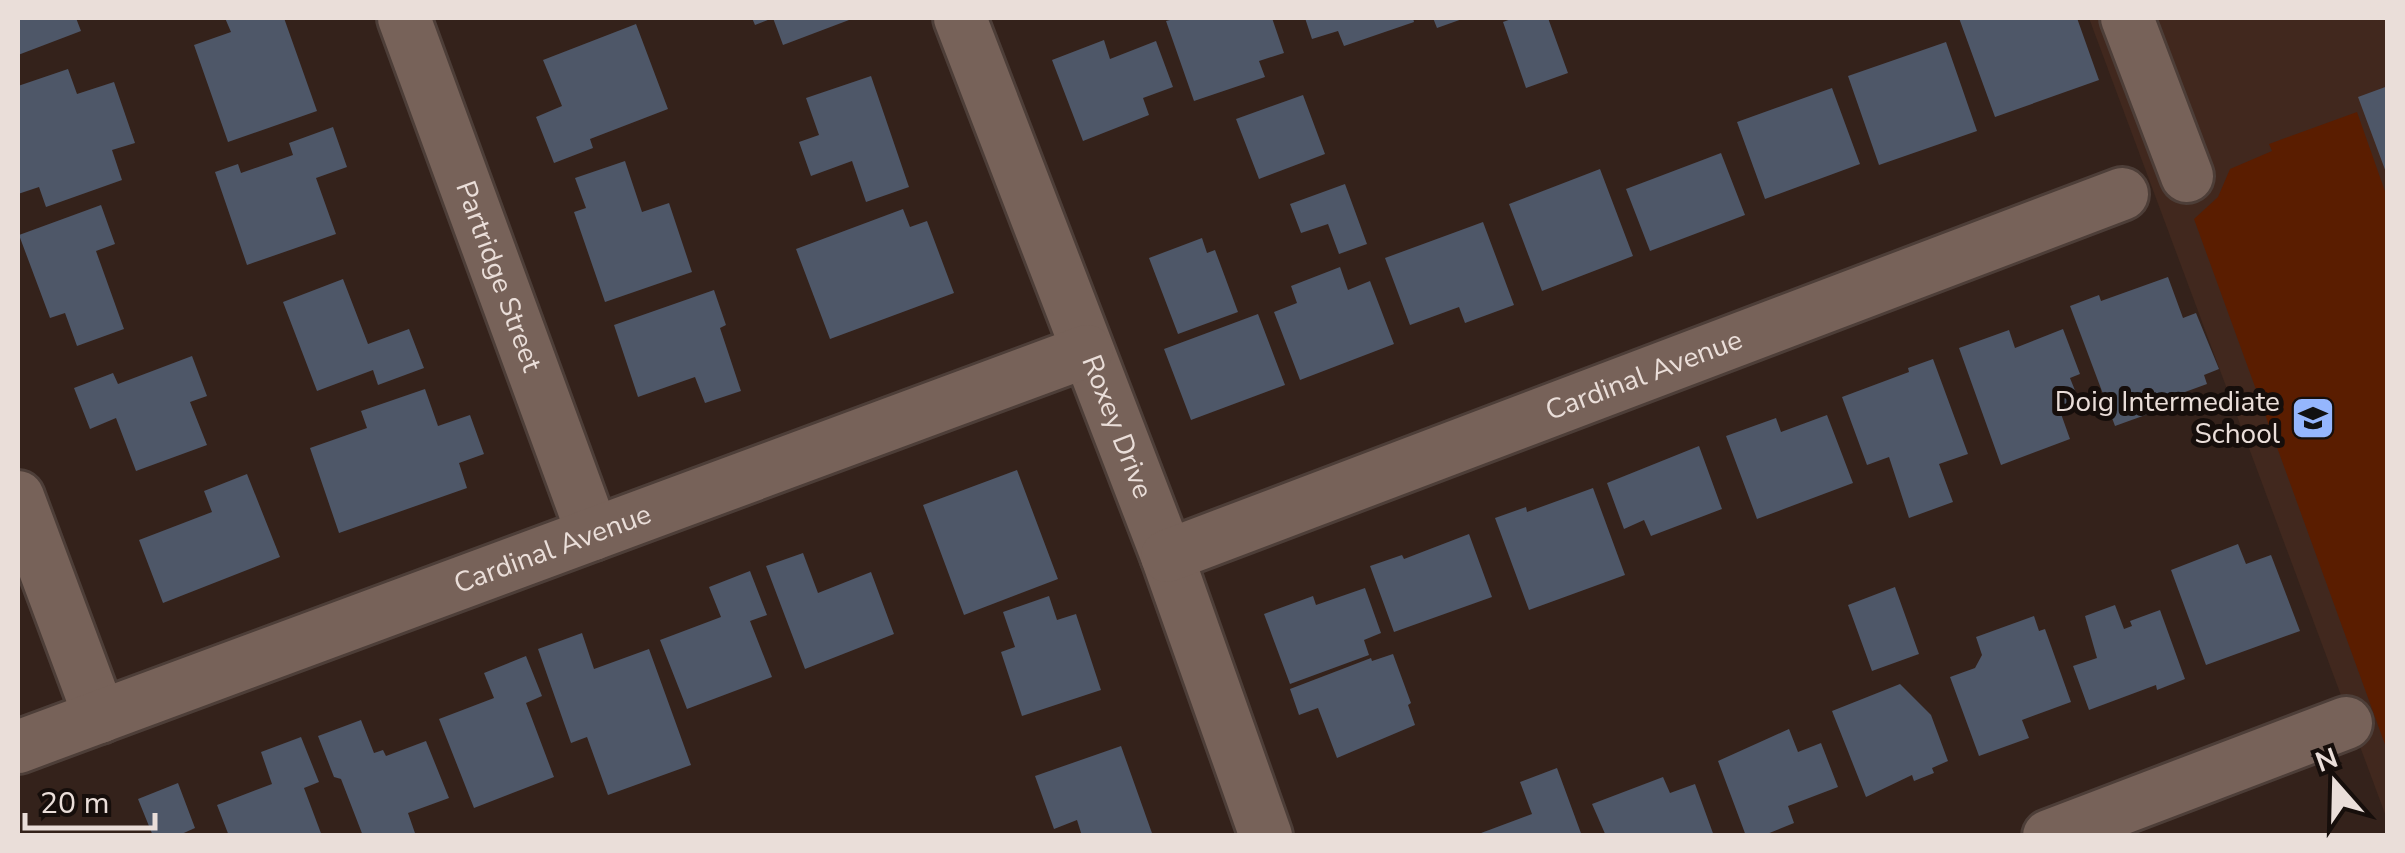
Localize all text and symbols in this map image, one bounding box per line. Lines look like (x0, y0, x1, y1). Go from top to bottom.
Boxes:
street label: Partridge Street (446, 176, 551, 377)
street label: Cardinal Avenue (1540, 321, 1748, 430)
street label: Roxey Drive (1072, 350, 1162, 504)
place label: Doig Intermediate School (2055, 383, 2281, 453)
school or university icon: Doig Intermediate School (2290, 395, 2336, 441)
street label: Cardinal Avenue (449, 495, 656, 603)
north arrow (2285, 733, 2385, 833)
text: N (2310, 739, 2343, 782)
scale bar (25, 768, 155, 830)
text: 20 m (40, 783, 109, 824)

